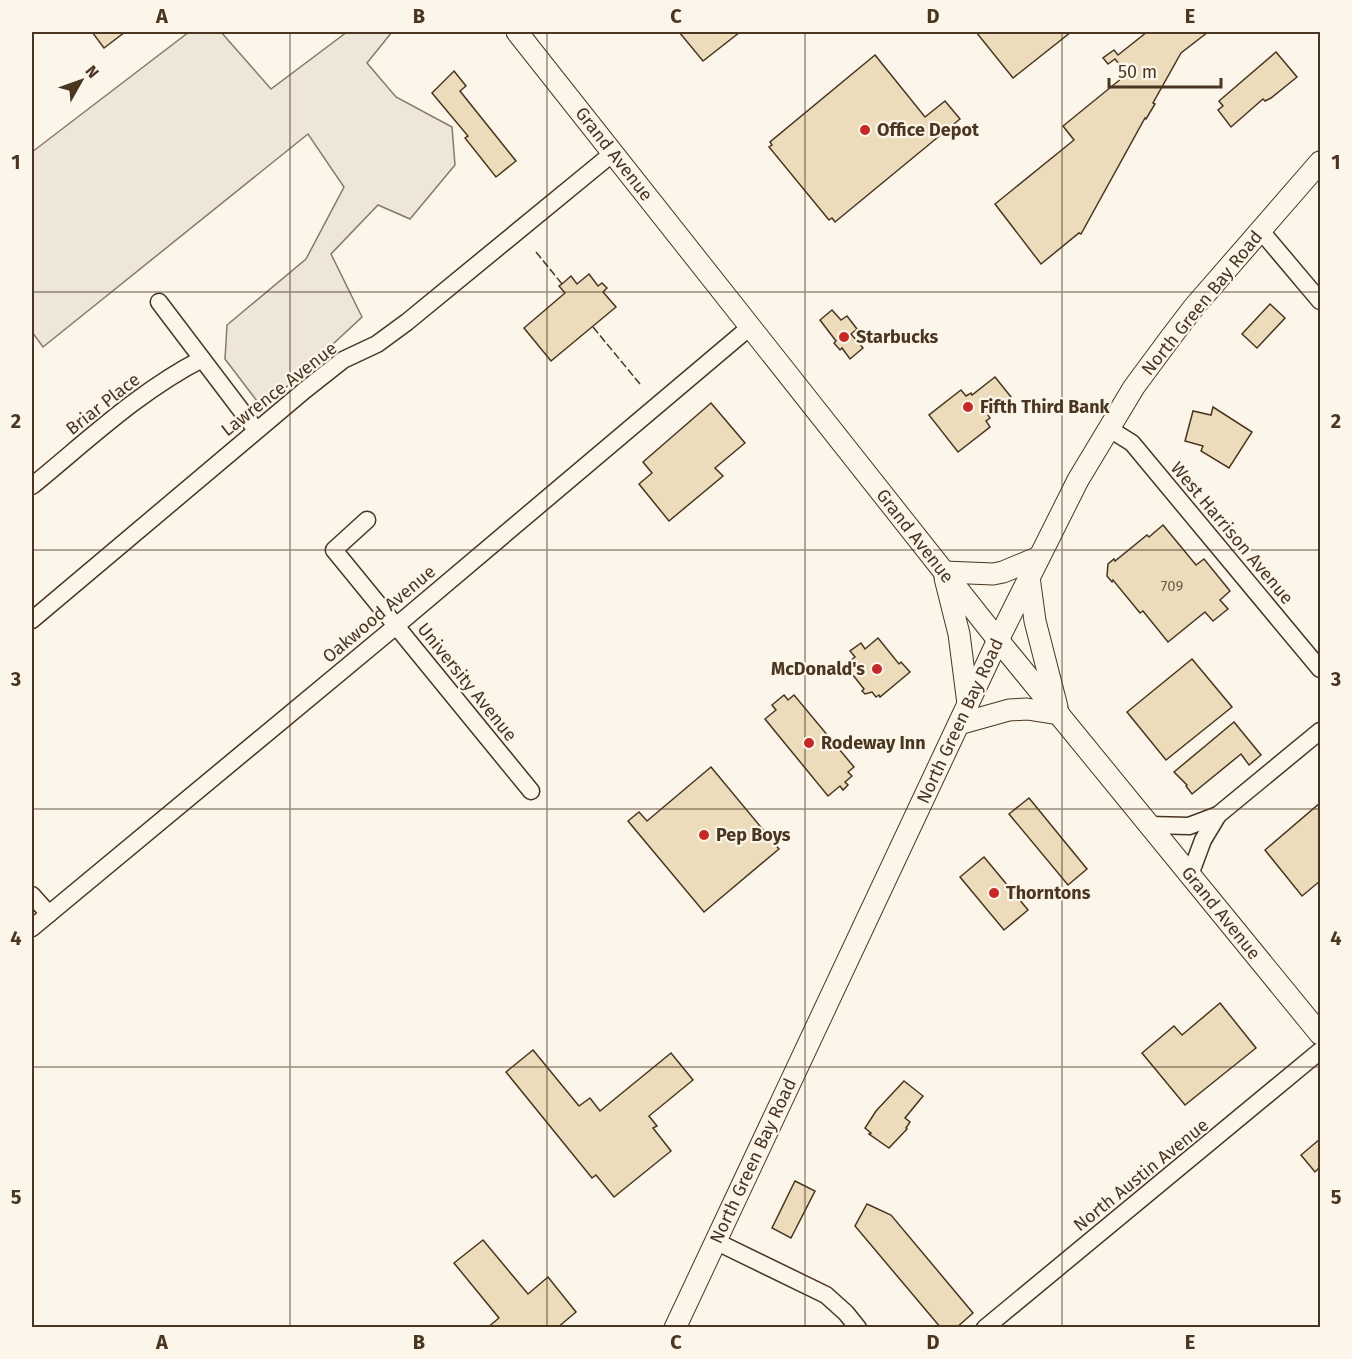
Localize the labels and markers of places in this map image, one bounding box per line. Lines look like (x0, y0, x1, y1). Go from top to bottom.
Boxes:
place label: Office Depot (877, 119, 980, 141)
marker: Office Depot (858, 123, 872, 137)
place label: Starbucks (856, 326, 939, 348)
marker: Starbucks (837, 330, 851, 344)
place label: Fifth Third Bank (980, 396, 1111, 418)
marker: Fifth Third Bank (961, 400, 975, 414)
place label: McDonald's (771, 658, 865, 680)
marker: McDonald's (870, 662, 884, 676)
place label: Rodeway Inn (821, 732, 926, 754)
marker: Rodeway Inn (802, 736, 816, 750)
place label: Pep Boys (716, 824, 791, 846)
marker: Pep Boys (697, 828, 711, 842)
place label: Thorntons (1006, 882, 1091, 904)
marker: Thorntons (987, 886, 1001, 900)

